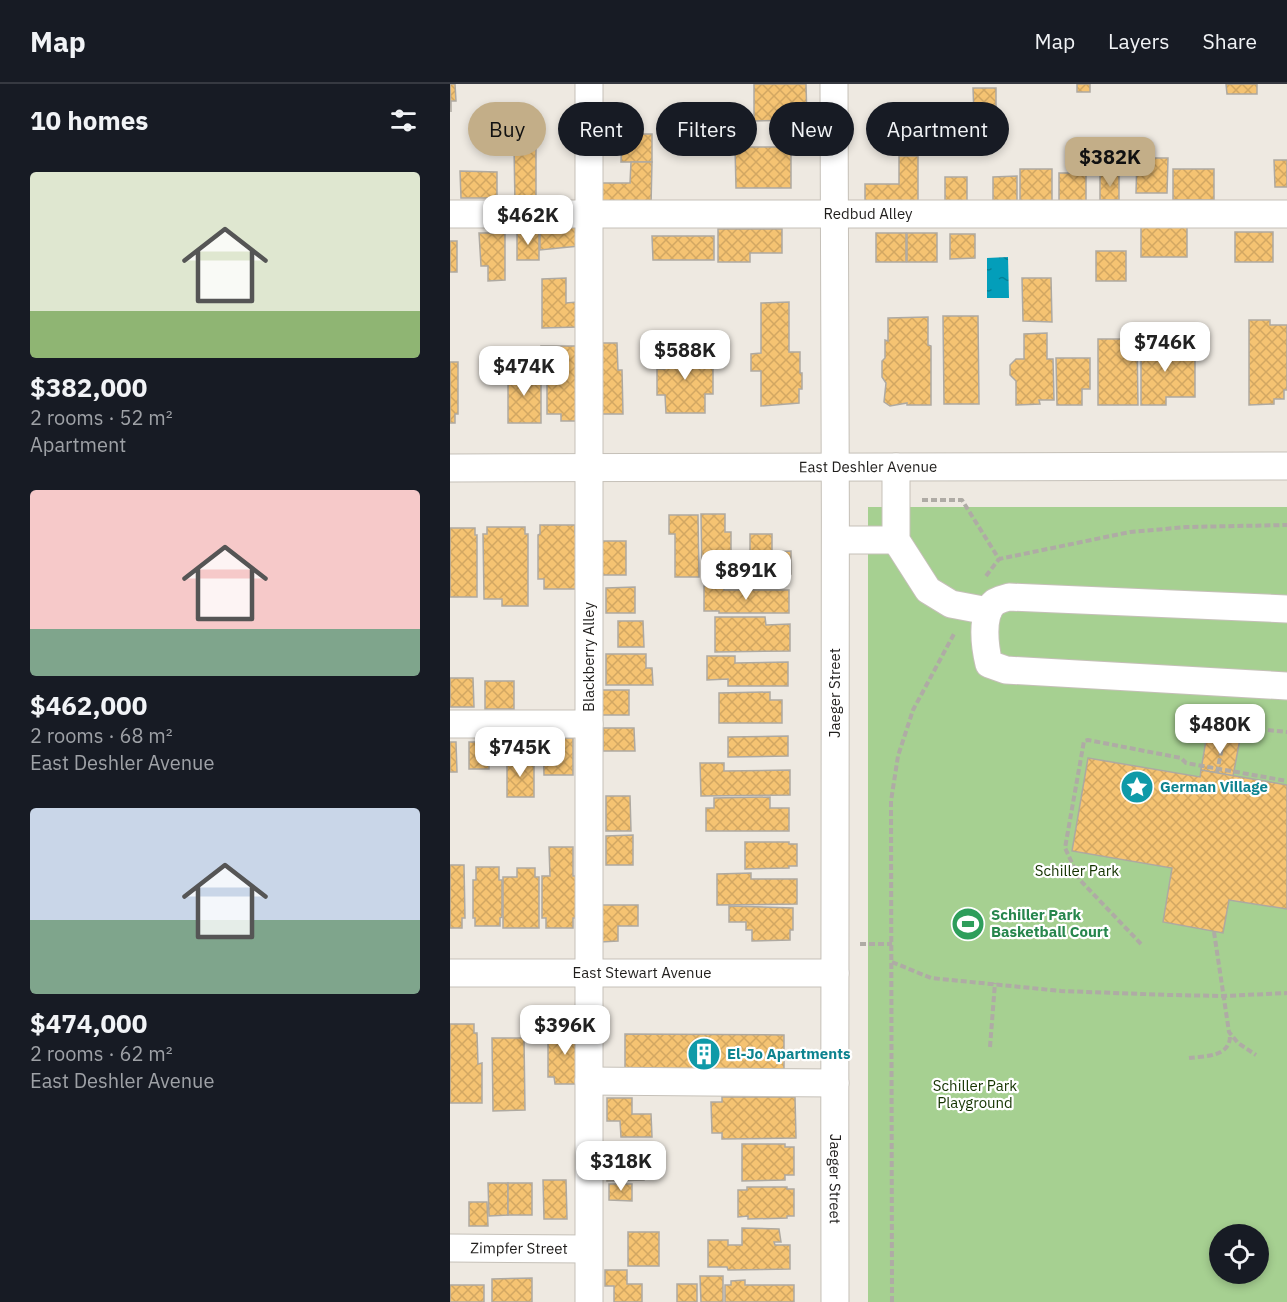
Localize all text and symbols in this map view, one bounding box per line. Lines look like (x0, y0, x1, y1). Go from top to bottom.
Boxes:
text: Map (30, 23, 86, 60)
text: Map (1035, 27, 1075, 55)
text: Layers (1108, 27, 1170, 55)
text: Share (1203, 27, 1257, 55)
chip: Buy (468, 102, 546, 156)
chip: Rent (558, 102, 644, 156)
chip: Filters (656, 102, 757, 156)
chip: New (769, 102, 854, 156)
chip: Apartment (866, 102, 1009, 156)
text: 10 homes (30, 103, 148, 137)
icon: filters (387, 104, 420, 137)
pin: $382K (1068, 137, 1152, 188)
text: $382K (1079, 143, 1141, 170)
pin: $462K (486, 195, 570, 246)
text: $462K (497, 201, 559, 228)
street label: Redbud Alley (823, 204, 913, 223)
icon: home (171, 211, 279, 319)
pin: $746K (1123, 322, 1207, 373)
text: $746K (1134, 328, 1196, 355)
pin: $588K (643, 330, 727, 381)
text: $588K (654, 336, 716, 363)
pin: $474K (482, 346, 566, 397)
text: $474K (493, 352, 555, 379)
text: $382,000 (30, 370, 147, 404)
text: 2 rooms · 52 m² (30, 404, 173, 431)
text: Apartment (30, 431, 126, 458)
street label: East Deshler Avenue (799, 457, 937, 476)
icon: home (171, 529, 279, 637)
pin: $891K (704, 550, 788, 601)
text: $891K (715, 556, 777, 583)
street label: Blackberry Alley (579, 602, 598, 712)
street label: Jaeger Street (825, 648, 844, 738)
text: $462,000 (30, 688, 147, 722)
pin: $480K (1178, 704, 1262, 755)
text: $480K (1189, 710, 1251, 737)
text: 2 rooms · 68 m² (30, 722, 173, 749)
pin: $745K (478, 727, 562, 778)
text: $745K (489, 733, 551, 760)
text: East Deshler Avenue (30, 749, 214, 776)
place icon: German Village (1119, 769, 1155, 805)
place label: German Village (1160, 777, 1268, 796)
icon: home (171, 847, 279, 955)
park label: Schiller Park (1035, 861, 1119, 880)
place label: Schiller Park Basketball Court (991, 905, 1109, 941)
sports icon: Schiller Park Basketball Court (950, 906, 986, 942)
street label: East Stewart Avenue (573, 963, 711, 982)
pin: $396K (523, 1005, 607, 1056)
text: $474,000 (30, 1006, 147, 1040)
text: $396K (534, 1011, 596, 1038)
building icon: El-Jo Apartments (686, 1036, 722, 1072)
text: 2 rooms · 62 m² (30, 1040, 173, 1067)
place label: El-Jo Apartments (727, 1044, 851, 1063)
text: East Deshler Avenue (30, 1067, 214, 1094)
park label: Schiller Park Playground (933, 1076, 1017, 1112)
street label: Jaeger Street (826, 1134, 845, 1224)
pin: $318K (579, 1141, 663, 1192)
text: $318K (590, 1147, 652, 1174)
map controls (1209, 1224, 1269, 1284)
button: locate (1209, 1224, 1269, 1284)
street label: Zimpfer Street (470, 1238, 568, 1258)

